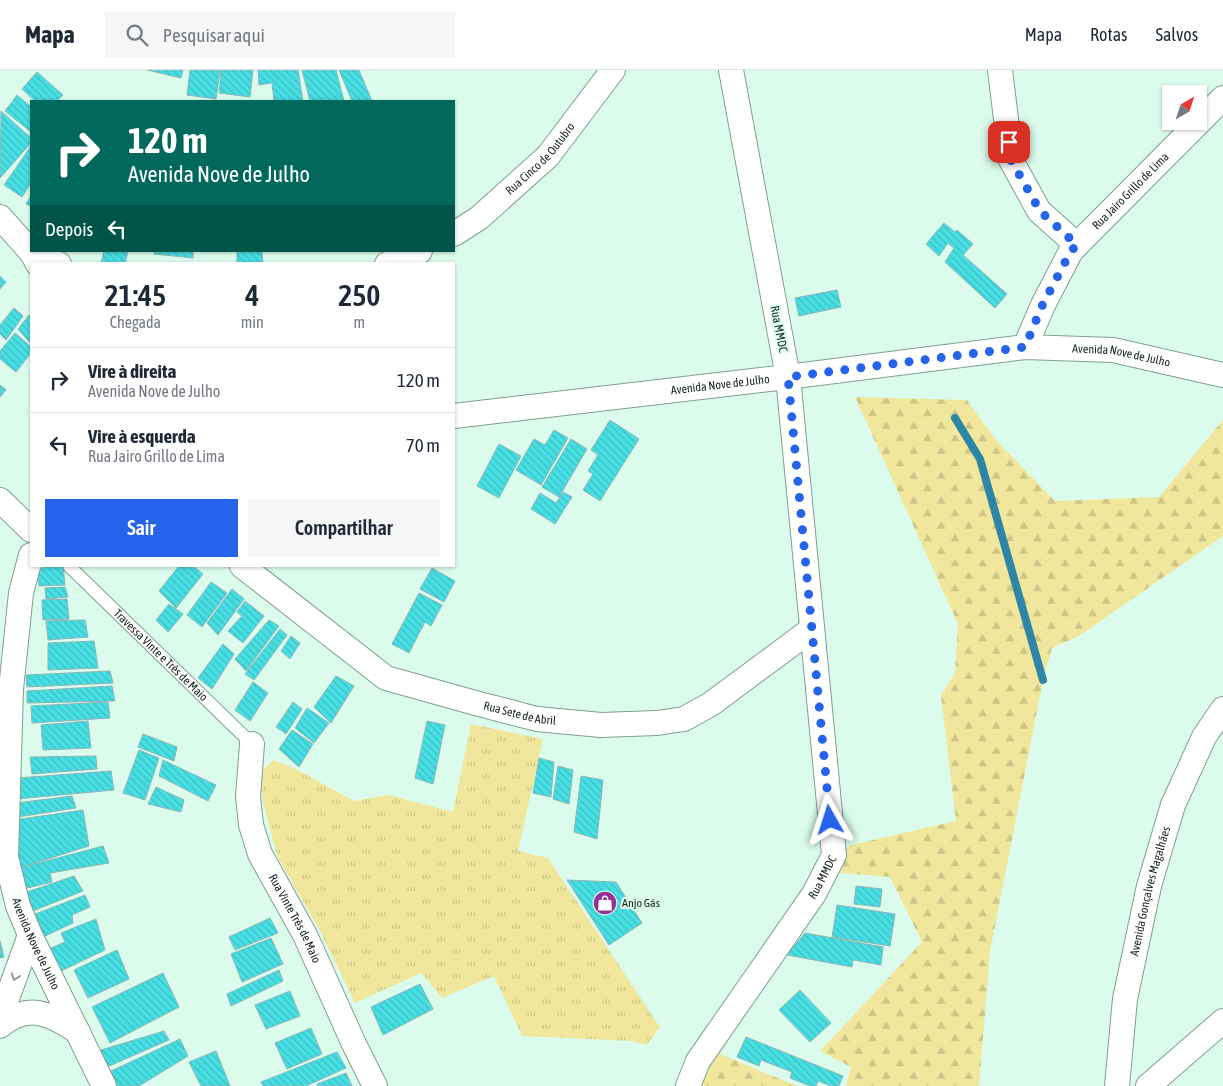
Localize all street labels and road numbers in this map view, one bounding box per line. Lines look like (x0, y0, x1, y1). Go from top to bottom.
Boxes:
street label: Rua Cinco de Outubro (503, 120, 578, 198)
street label: Rua Jairo Grillo de Lima (1089, 150, 1172, 232)
street label: Rua MMDC (768, 304, 790, 354)
street label: Avenida Nove de Julho (1072, 342, 1172, 370)
street label: Avenida Nove de Julho (670, 372, 771, 397)
street label: Travessa Vinte e Três de Maio (111, 606, 211, 704)
street label: Rua Sete de Abril (482, 698, 557, 728)
street label: Avenida Gonçalves Magalhães (1127, 825, 1173, 957)
street label: Rua MMDC (805, 853, 840, 902)
street label: Rua Vinte Três de Maio (266, 872, 324, 965)
street label: Avenida Nove de Julho (9, 897, 63, 992)

